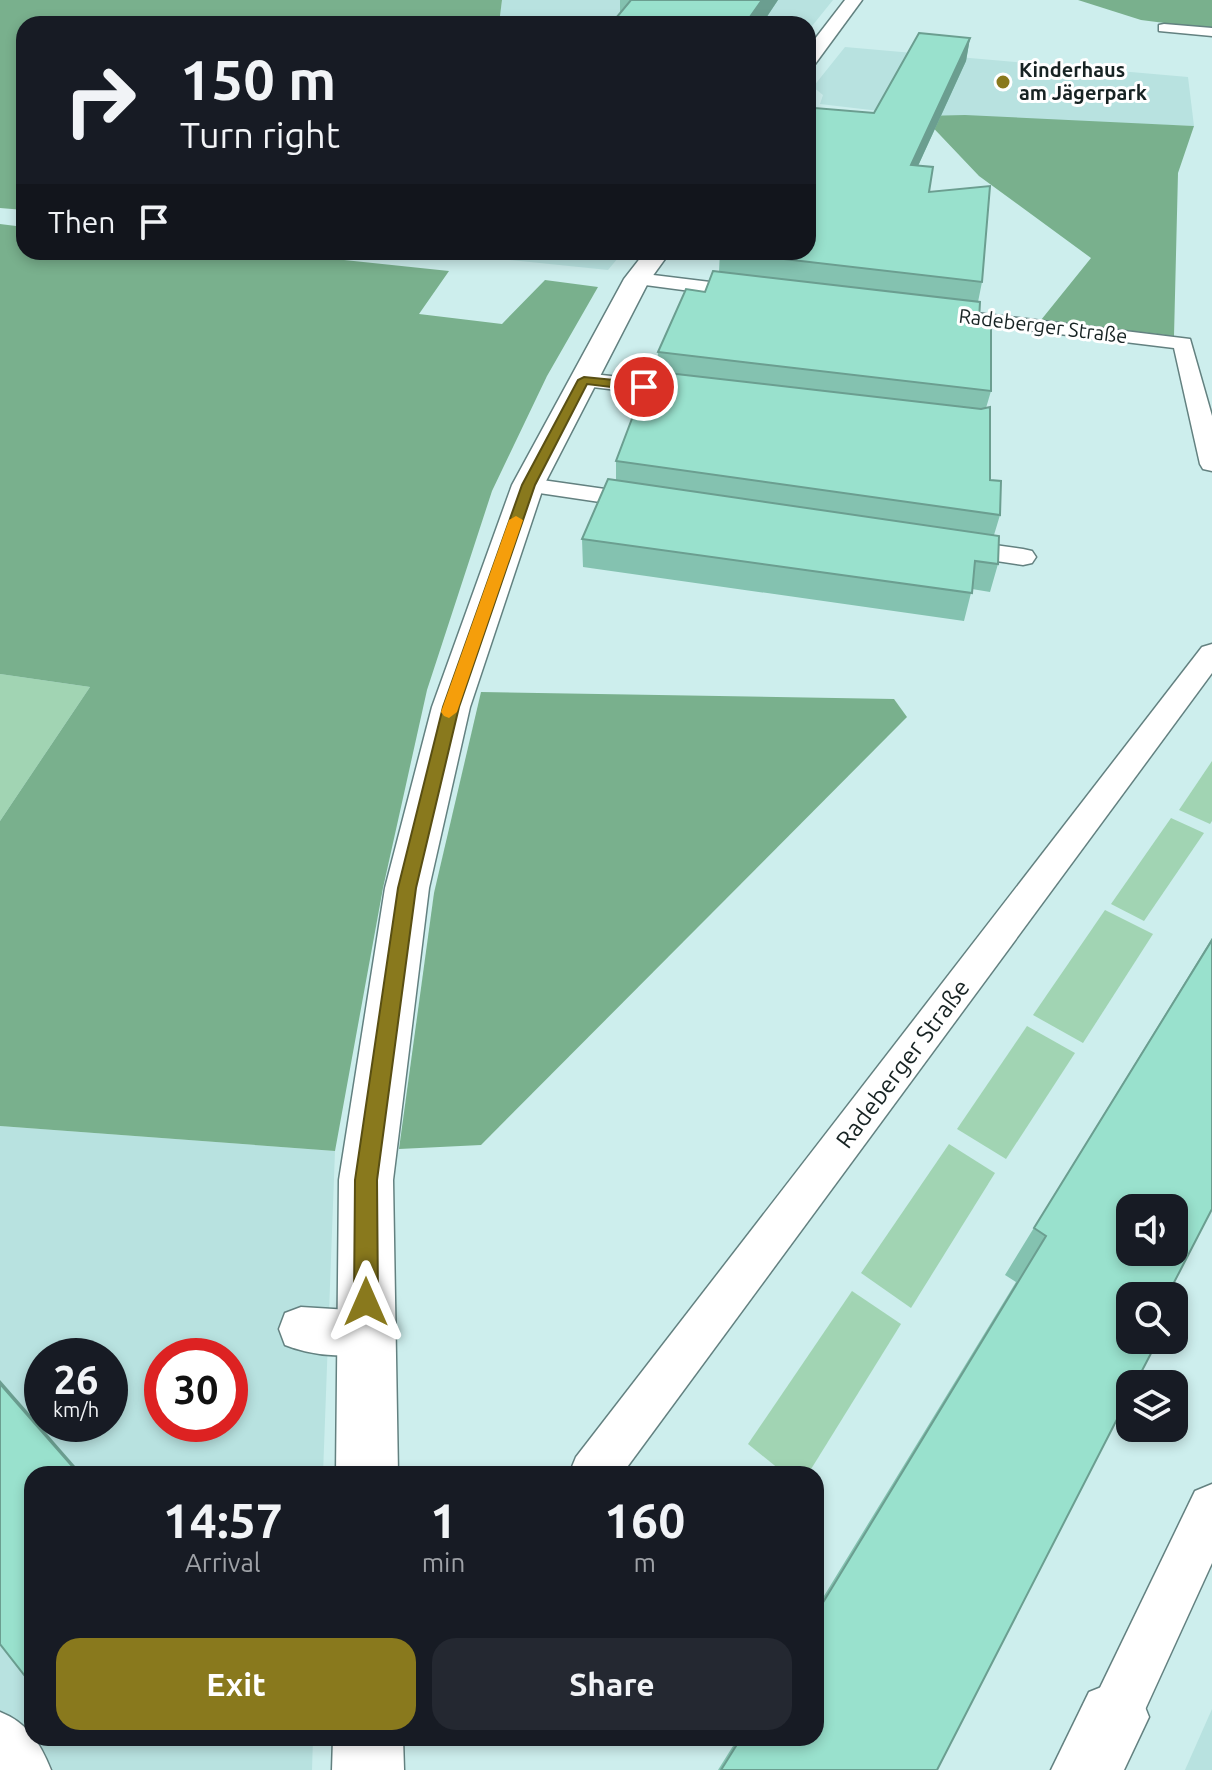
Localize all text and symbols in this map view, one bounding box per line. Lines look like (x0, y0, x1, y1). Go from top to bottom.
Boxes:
icon: right (48, 48, 152, 152)
text: 150 m (180, 48, 336, 111)
place label: Kinderhaus am Jägerpark (1019, 58, 1147, 104)
marker: Kinderhaus am Jägerpark (994, 73, 1012, 91)
text: Turn right (180, 114, 340, 155)
icon: arrive (132, 200, 176, 244)
text: Then (48, 205, 116, 239)
street label: Radeberger Straße (957, 304, 1129, 347)
pin (610, 353, 678, 421)
icon: arrive (622, 365, 666, 409)
street label: Radeberger Straße (831, 974, 975, 1153)
map controls (1116, 1194, 1188, 1442)
button: sound (1116, 1194, 1188, 1266)
position arrow (324, 1260, 408, 1344)
button: search (1116, 1282, 1188, 1354)
speed limit sign: 30 (144, 1338, 248, 1442)
text: 26 (53, 1357, 99, 1402)
button: layers (1116, 1370, 1188, 1442)
text: km/h (53, 1398, 99, 1421)
text: 14:57 (163, 1493, 283, 1547)
text: 1 (430, 1493, 457, 1547)
text: 160 (604, 1493, 685, 1547)
text: Arrival (185, 1548, 261, 1577)
text: min (422, 1548, 465, 1577)
text: m (633, 1548, 656, 1577)
button: Exit (56, 1638, 416, 1730)
button: Share (432, 1638, 792, 1730)

